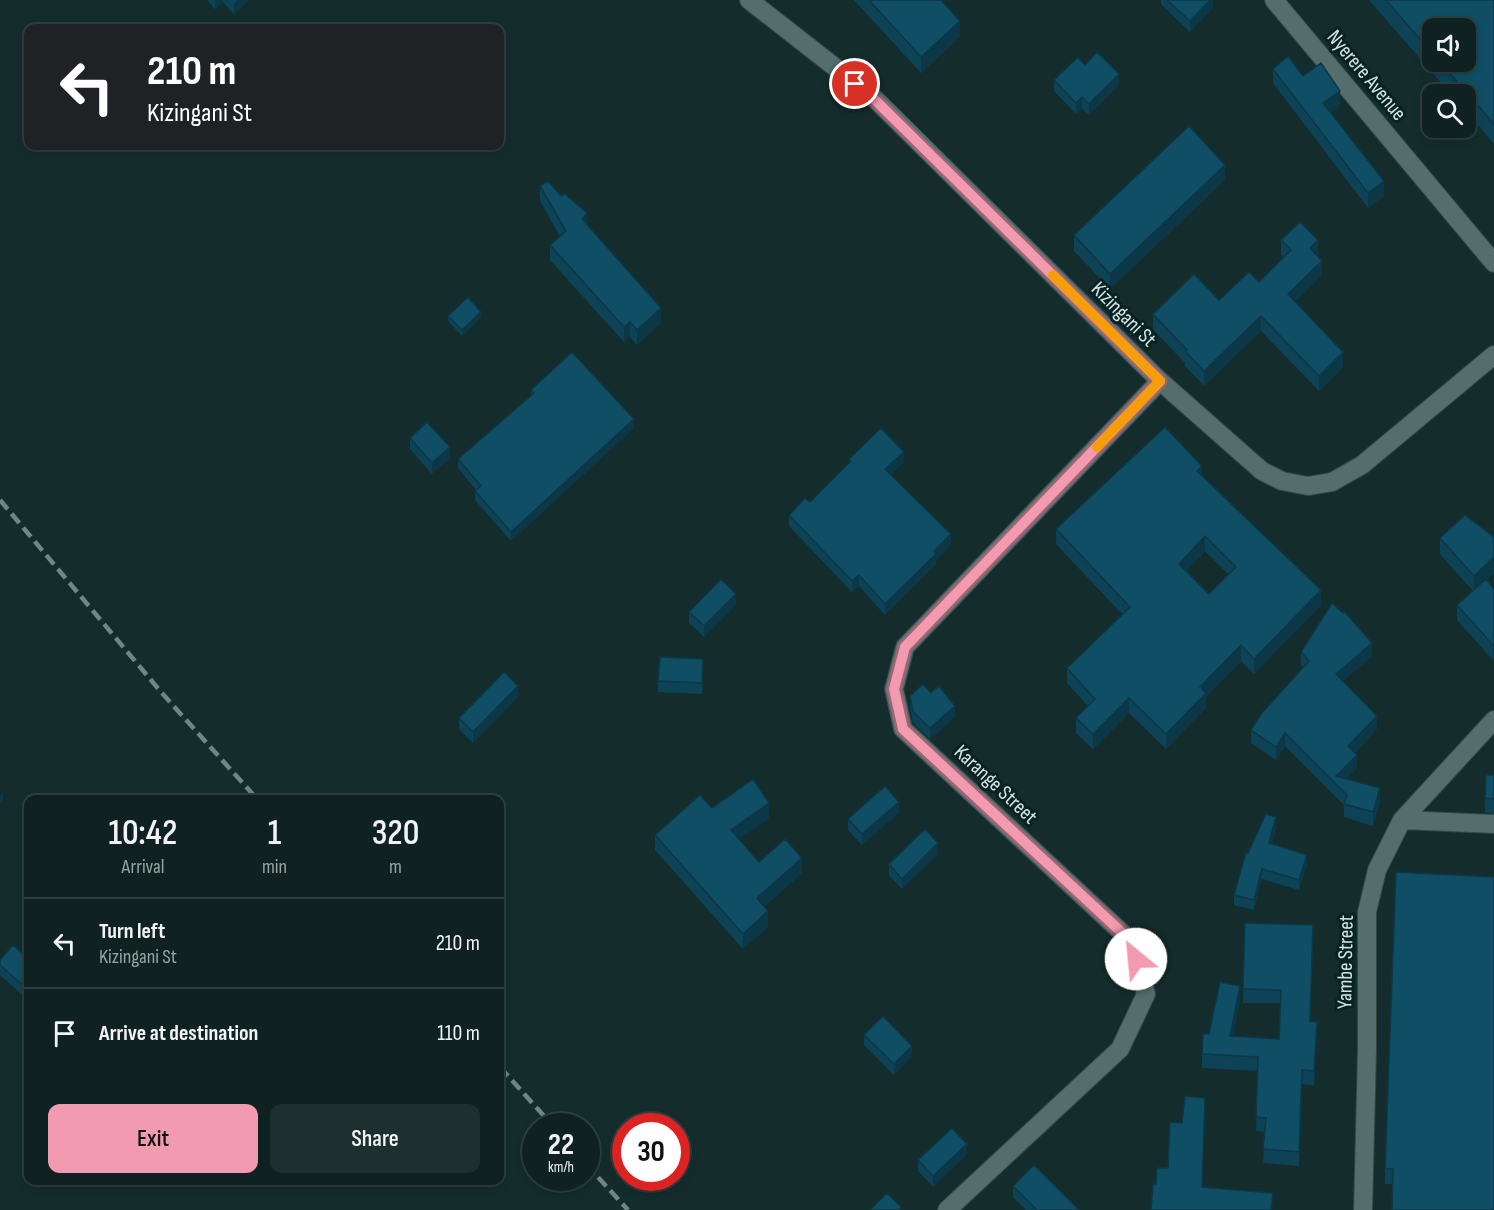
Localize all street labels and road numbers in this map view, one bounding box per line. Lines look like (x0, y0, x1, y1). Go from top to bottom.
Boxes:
street label: Nyerere Avenue (1322, 25, 1412, 126)
street label: Kizingani St (1086, 277, 1161, 352)
street label: Karange Street (949, 740, 1042, 829)
street label: Yambe Street (1332, 915, 1359, 1009)

